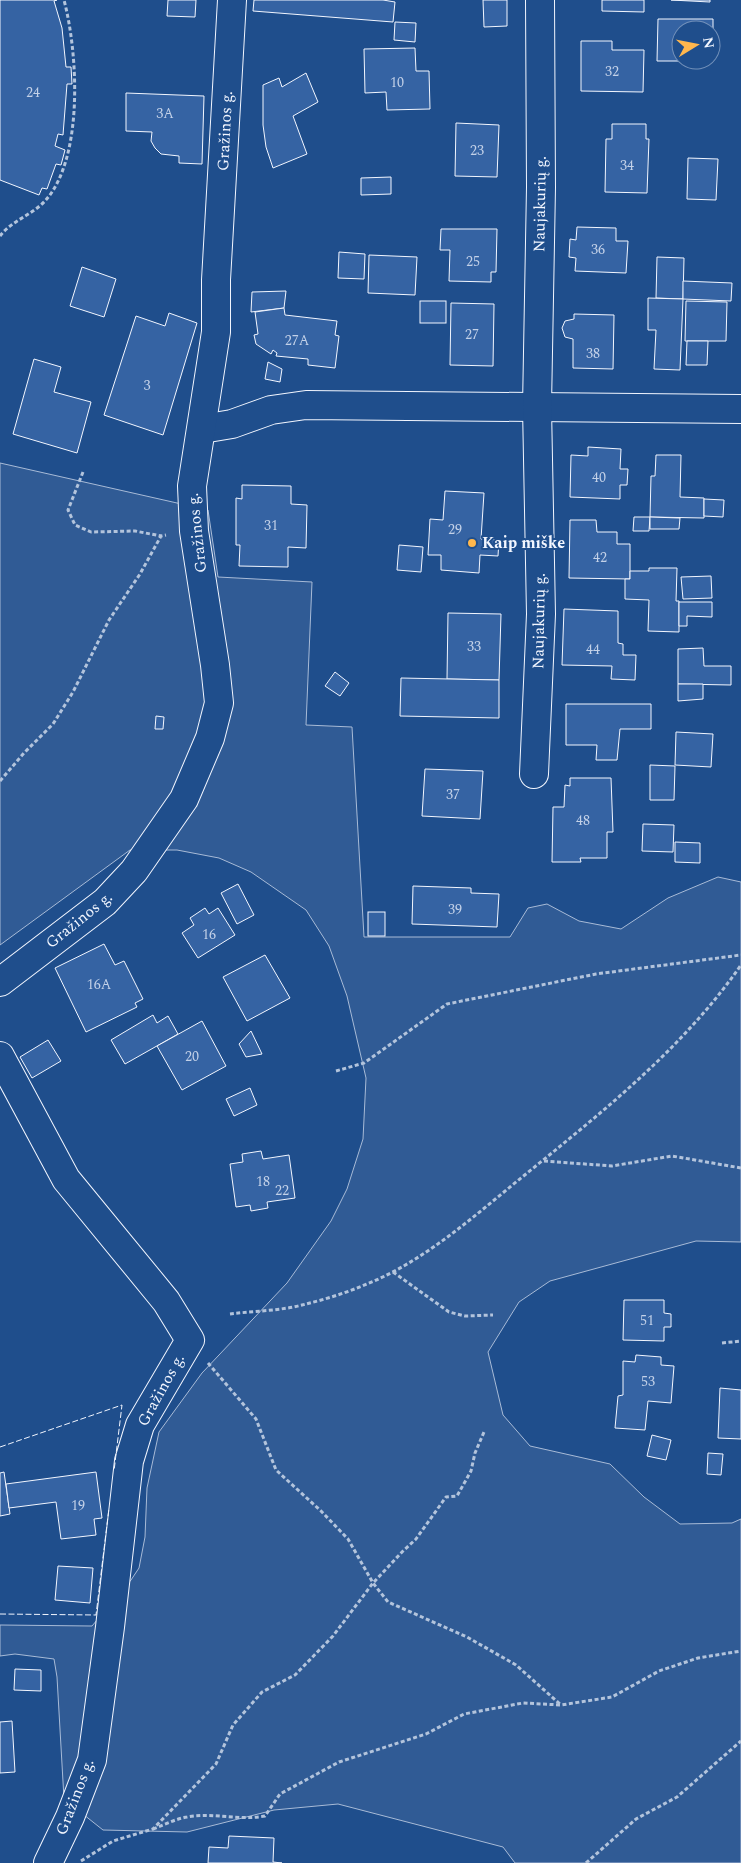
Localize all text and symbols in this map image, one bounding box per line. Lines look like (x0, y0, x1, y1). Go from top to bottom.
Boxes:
north arrow (671, 20, 721, 70)
text: N (697, 35, 720, 50)
house number: 32 (605, 61, 619, 82)
house number: 10 (390, 72, 404, 93)
house number: 24 (26, 82, 40, 103)
street label: Gražinos g. (211, 90, 239, 172)
house number: 3A (156, 103, 174, 124)
house number: 23 (470, 140, 484, 161)
house number: 34 (620, 155, 634, 176)
street label: Naujakurių g. (527, 156, 553, 252)
house number: 36 (591, 239, 605, 260)
house number: 25 (466, 251, 480, 272)
house number: 27 (465, 324, 479, 345)
house number: 27A (285, 330, 310, 351)
house number: 38 (586, 343, 600, 364)
house number: 3 (144, 375, 151, 396)
house number: 40 (592, 467, 606, 488)
street label: Gražinos g. (181, 492, 213, 574)
house number: 31 (264, 515, 278, 536)
house number: 29 (448, 519, 462, 540)
place label: Kaip miške (482, 531, 565, 555)
marker: Kaip miške (466, 537, 478, 549)
house number: 42 (593, 547, 607, 568)
street label: Naujakurių g. (526, 573, 552, 669)
house number: 33 (467, 636, 481, 657)
house number: 44 (586, 639, 600, 660)
house number: 37 (446, 784, 460, 805)
house number: 48 (576, 810, 590, 831)
street label: Gražinos g. (40, 885, 118, 955)
house number: 39 (448, 899, 462, 920)
house number: 16 (202, 924, 216, 945)
house number: 16A (87, 974, 112, 995)
house number: 20 (185, 1046, 199, 1067)
house number: 18 (256, 1171, 270, 1192)
house number: 22 (275, 1180, 289, 1201)
house number: 51 (640, 1310, 654, 1331)
street label: Gražinos g. (131, 1349, 191, 1431)
house number: 53 (641, 1371, 655, 1392)
house number: 19 (71, 1495, 85, 1516)
street label: Gražinos g. (49, 1755, 101, 1839)

